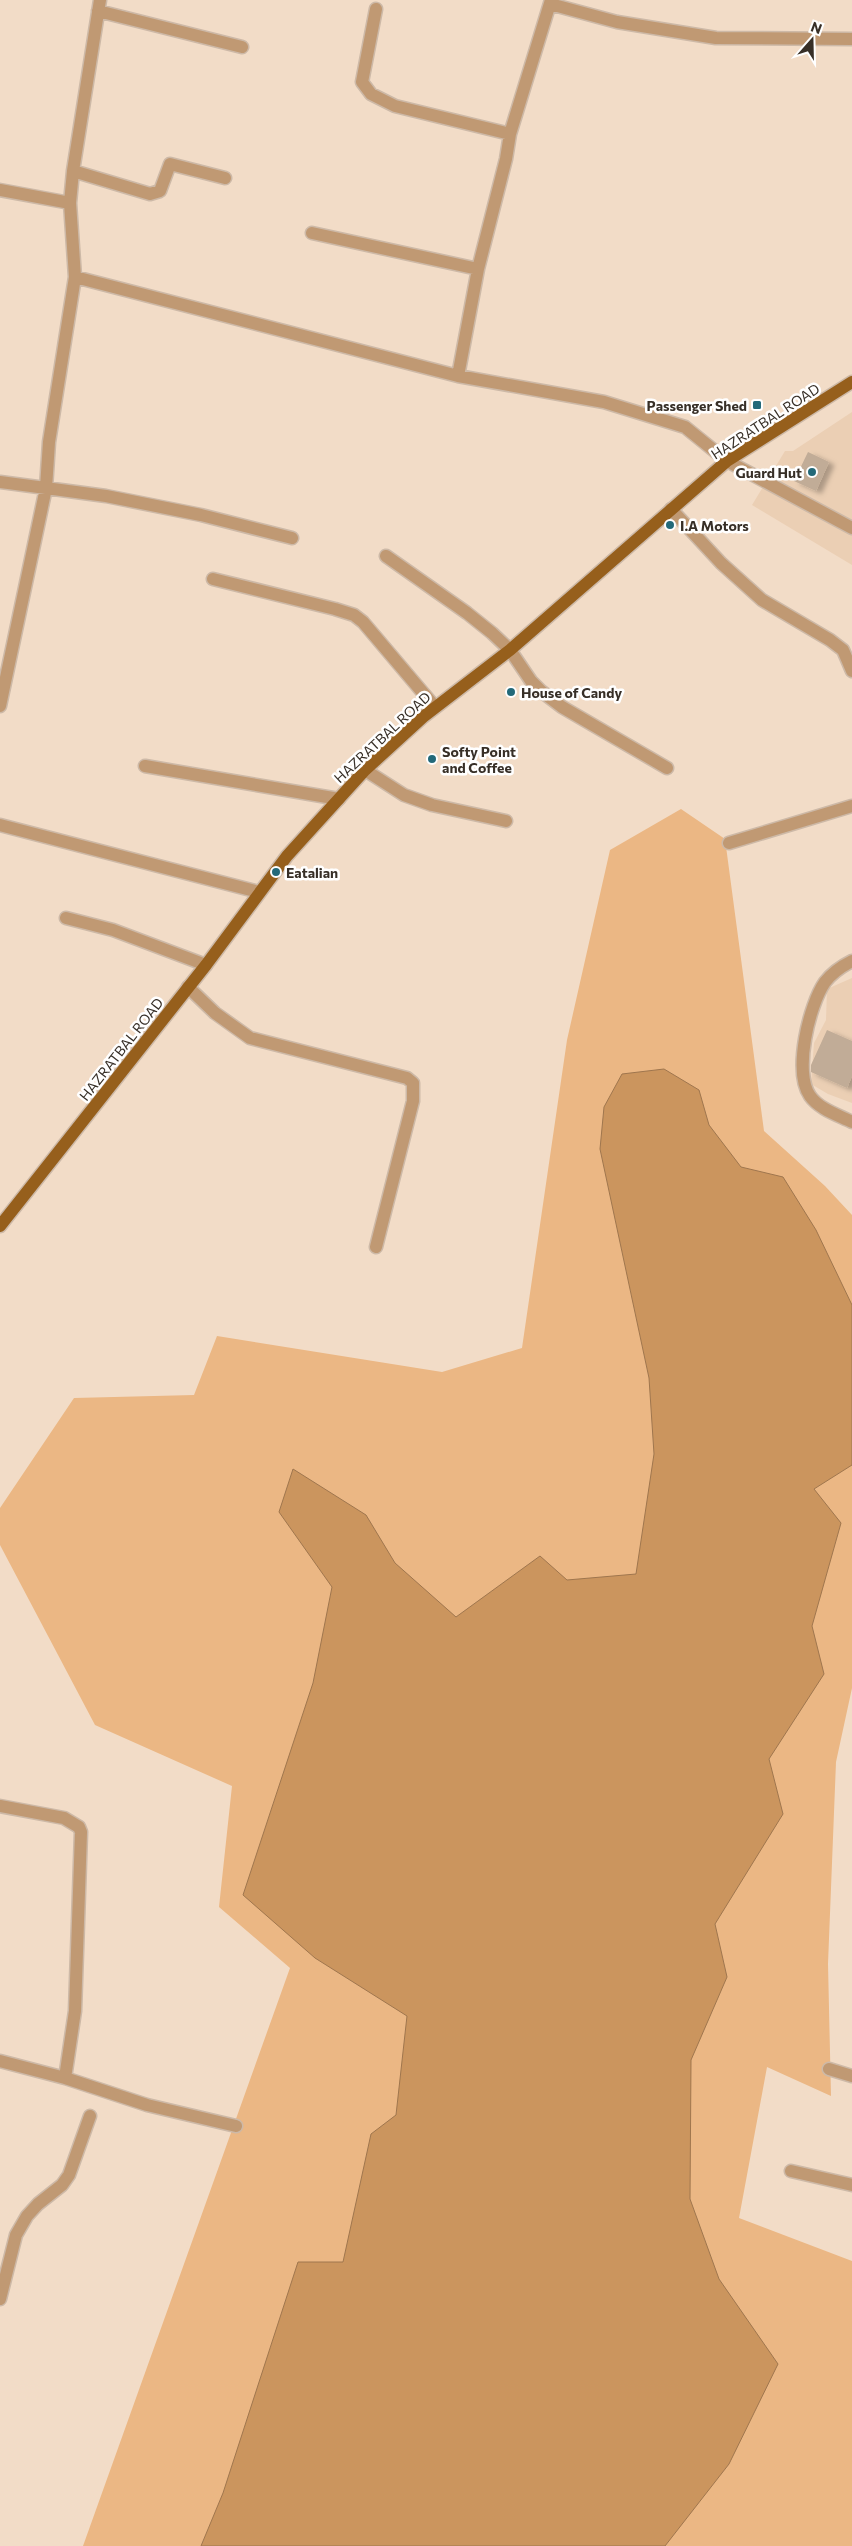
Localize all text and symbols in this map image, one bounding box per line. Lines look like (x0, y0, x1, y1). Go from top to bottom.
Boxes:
north arrow (787, 15, 837, 65)
text: N (809, 18, 824, 37)
street label: HAZRATBAL ROAD (708, 380, 822, 462)
place label: Passenger Shed (647, 397, 747, 414)
marker: Passenger Shed (751, 399, 763, 411)
place label: Guard Hut (736, 464, 802, 481)
marker: Guard Hut (806, 466, 818, 478)
place label: I.A Motors (680, 517, 749, 534)
marker: I.A Motors (664, 519, 676, 531)
place label: House of Candy (521, 684, 622, 701)
marker: House of Candy (505, 686, 517, 698)
street label: HAZRATBAL ROAD (330, 688, 434, 786)
place label: Softy Point and Coffee (442, 743, 516, 776)
marker: Softy Point and Coffee (426, 753, 438, 765)
place label: Eatalian (286, 864, 338, 881)
marker: Eatalian (270, 866, 282, 878)
street label: HAZRATBAL ROAD (76, 994, 166, 1104)

